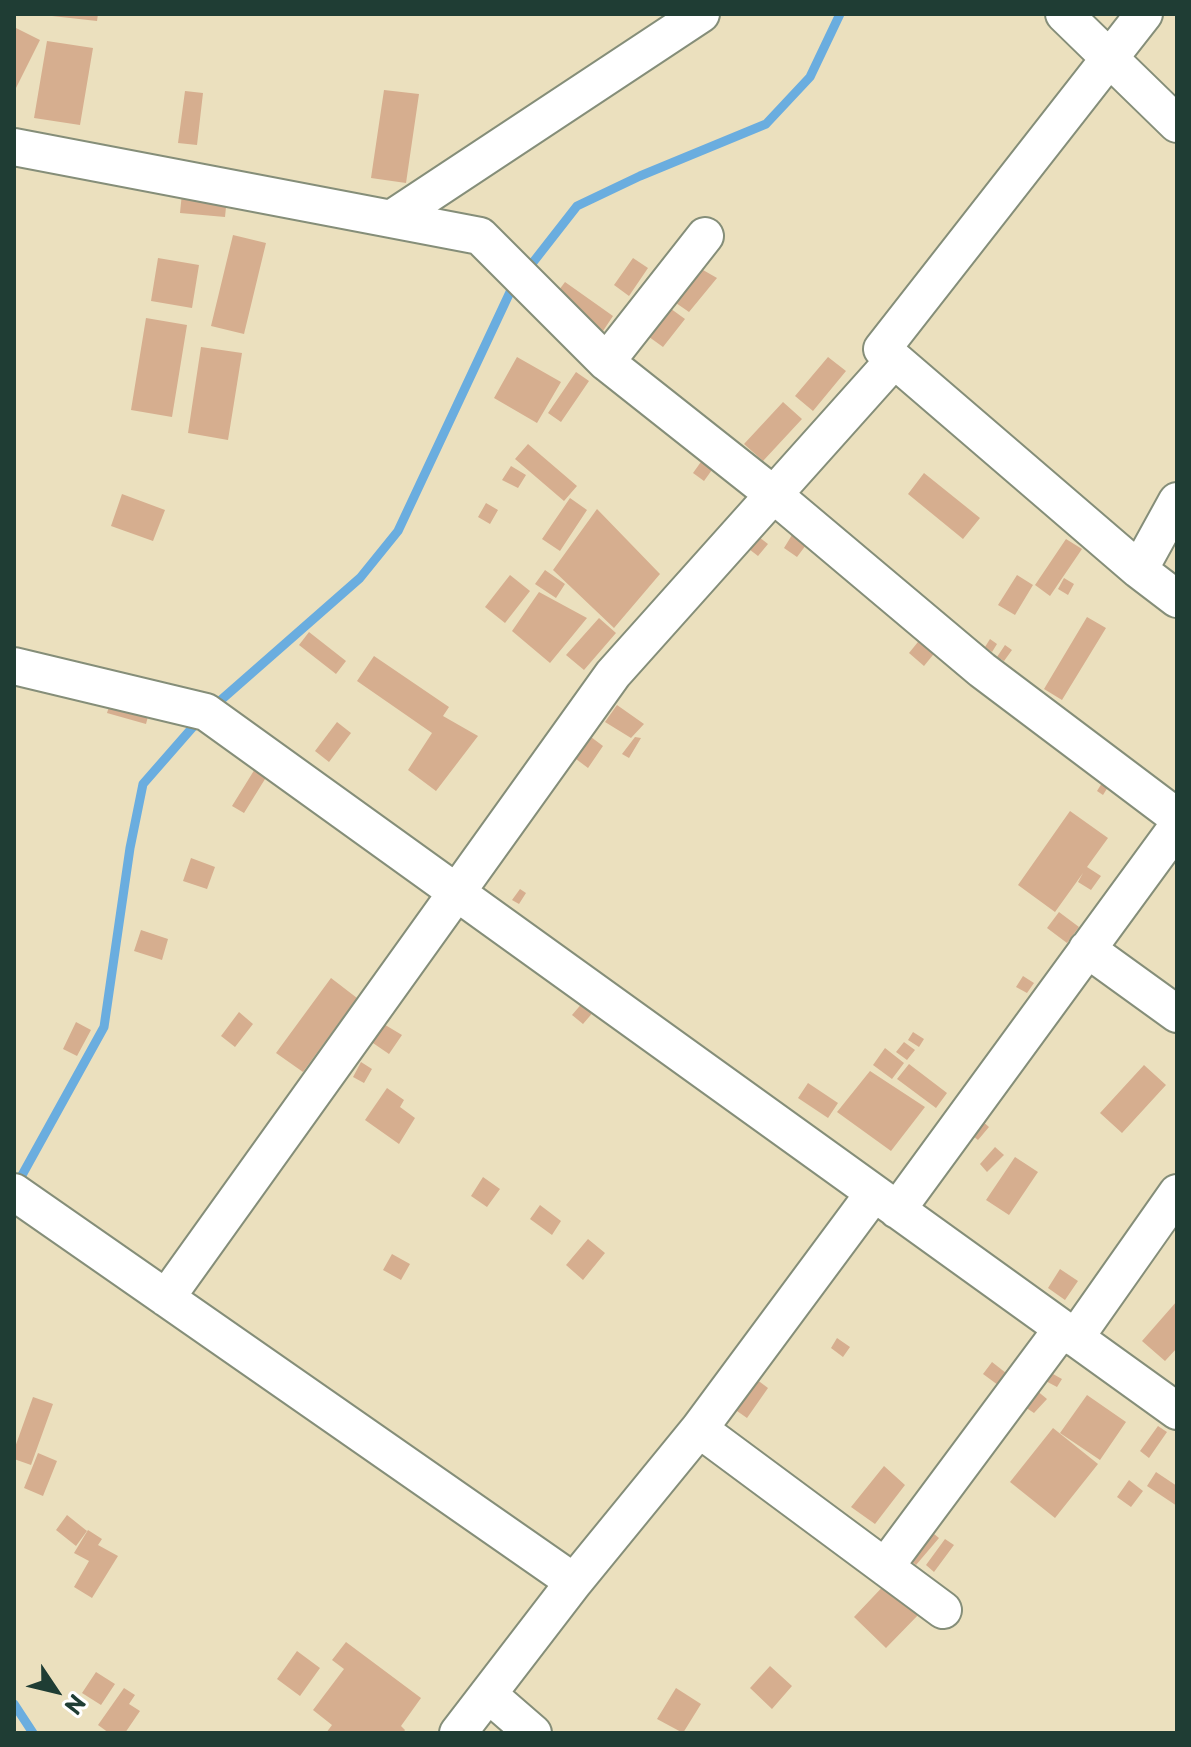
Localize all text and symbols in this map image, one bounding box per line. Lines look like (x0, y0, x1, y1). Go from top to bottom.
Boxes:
north arrow (16, 1651, 96, 1731)
text: N (58, 1688, 95, 1722)

